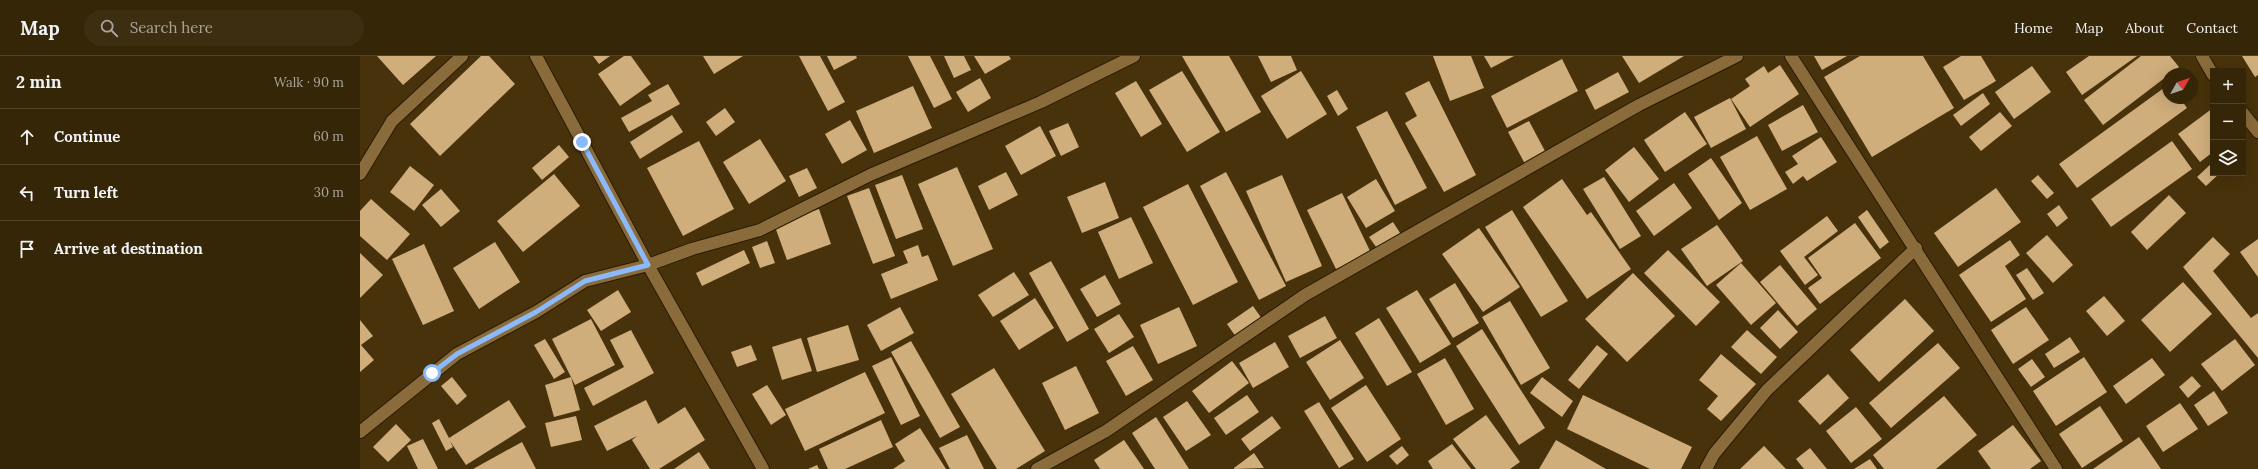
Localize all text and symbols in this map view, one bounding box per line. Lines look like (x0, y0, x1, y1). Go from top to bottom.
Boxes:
search box (84, 10, 364, 46)
text: Map (20, 16, 60, 40)
icon: search (98, 17, 120, 39)
text: Search here (130, 18, 213, 37)
text: Home (2014, 19, 2053, 37)
text: Map (2075, 19, 2103, 37)
text: About (2125, 19, 2164, 37)
text: Contact (2186, 19, 2238, 37)
north arrow (2162, 68, 2198, 104)
map controls (2210, 68, 2246, 176)
button: + (2210, 68, 2246, 104)
text: 2 min (16, 71, 62, 93)
text: Walk · 90 m (274, 74, 344, 91)
button: − (2210, 104, 2246, 140)
icon: ahead (16, 126, 38, 148)
text: Continue (54, 127, 120, 146)
text: 60 m (313, 128, 344, 145)
route end (573, 133, 591, 151)
button: layers (2210, 140, 2246, 176)
icon: left (16, 182, 38, 204)
text: Turn left (54, 183, 118, 202)
text: 30 m (314, 184, 344, 201)
icon: arrive (16, 238, 38, 260)
text: Arrive at destination (54, 239, 203, 258)
route start (423, 364, 441, 382)

